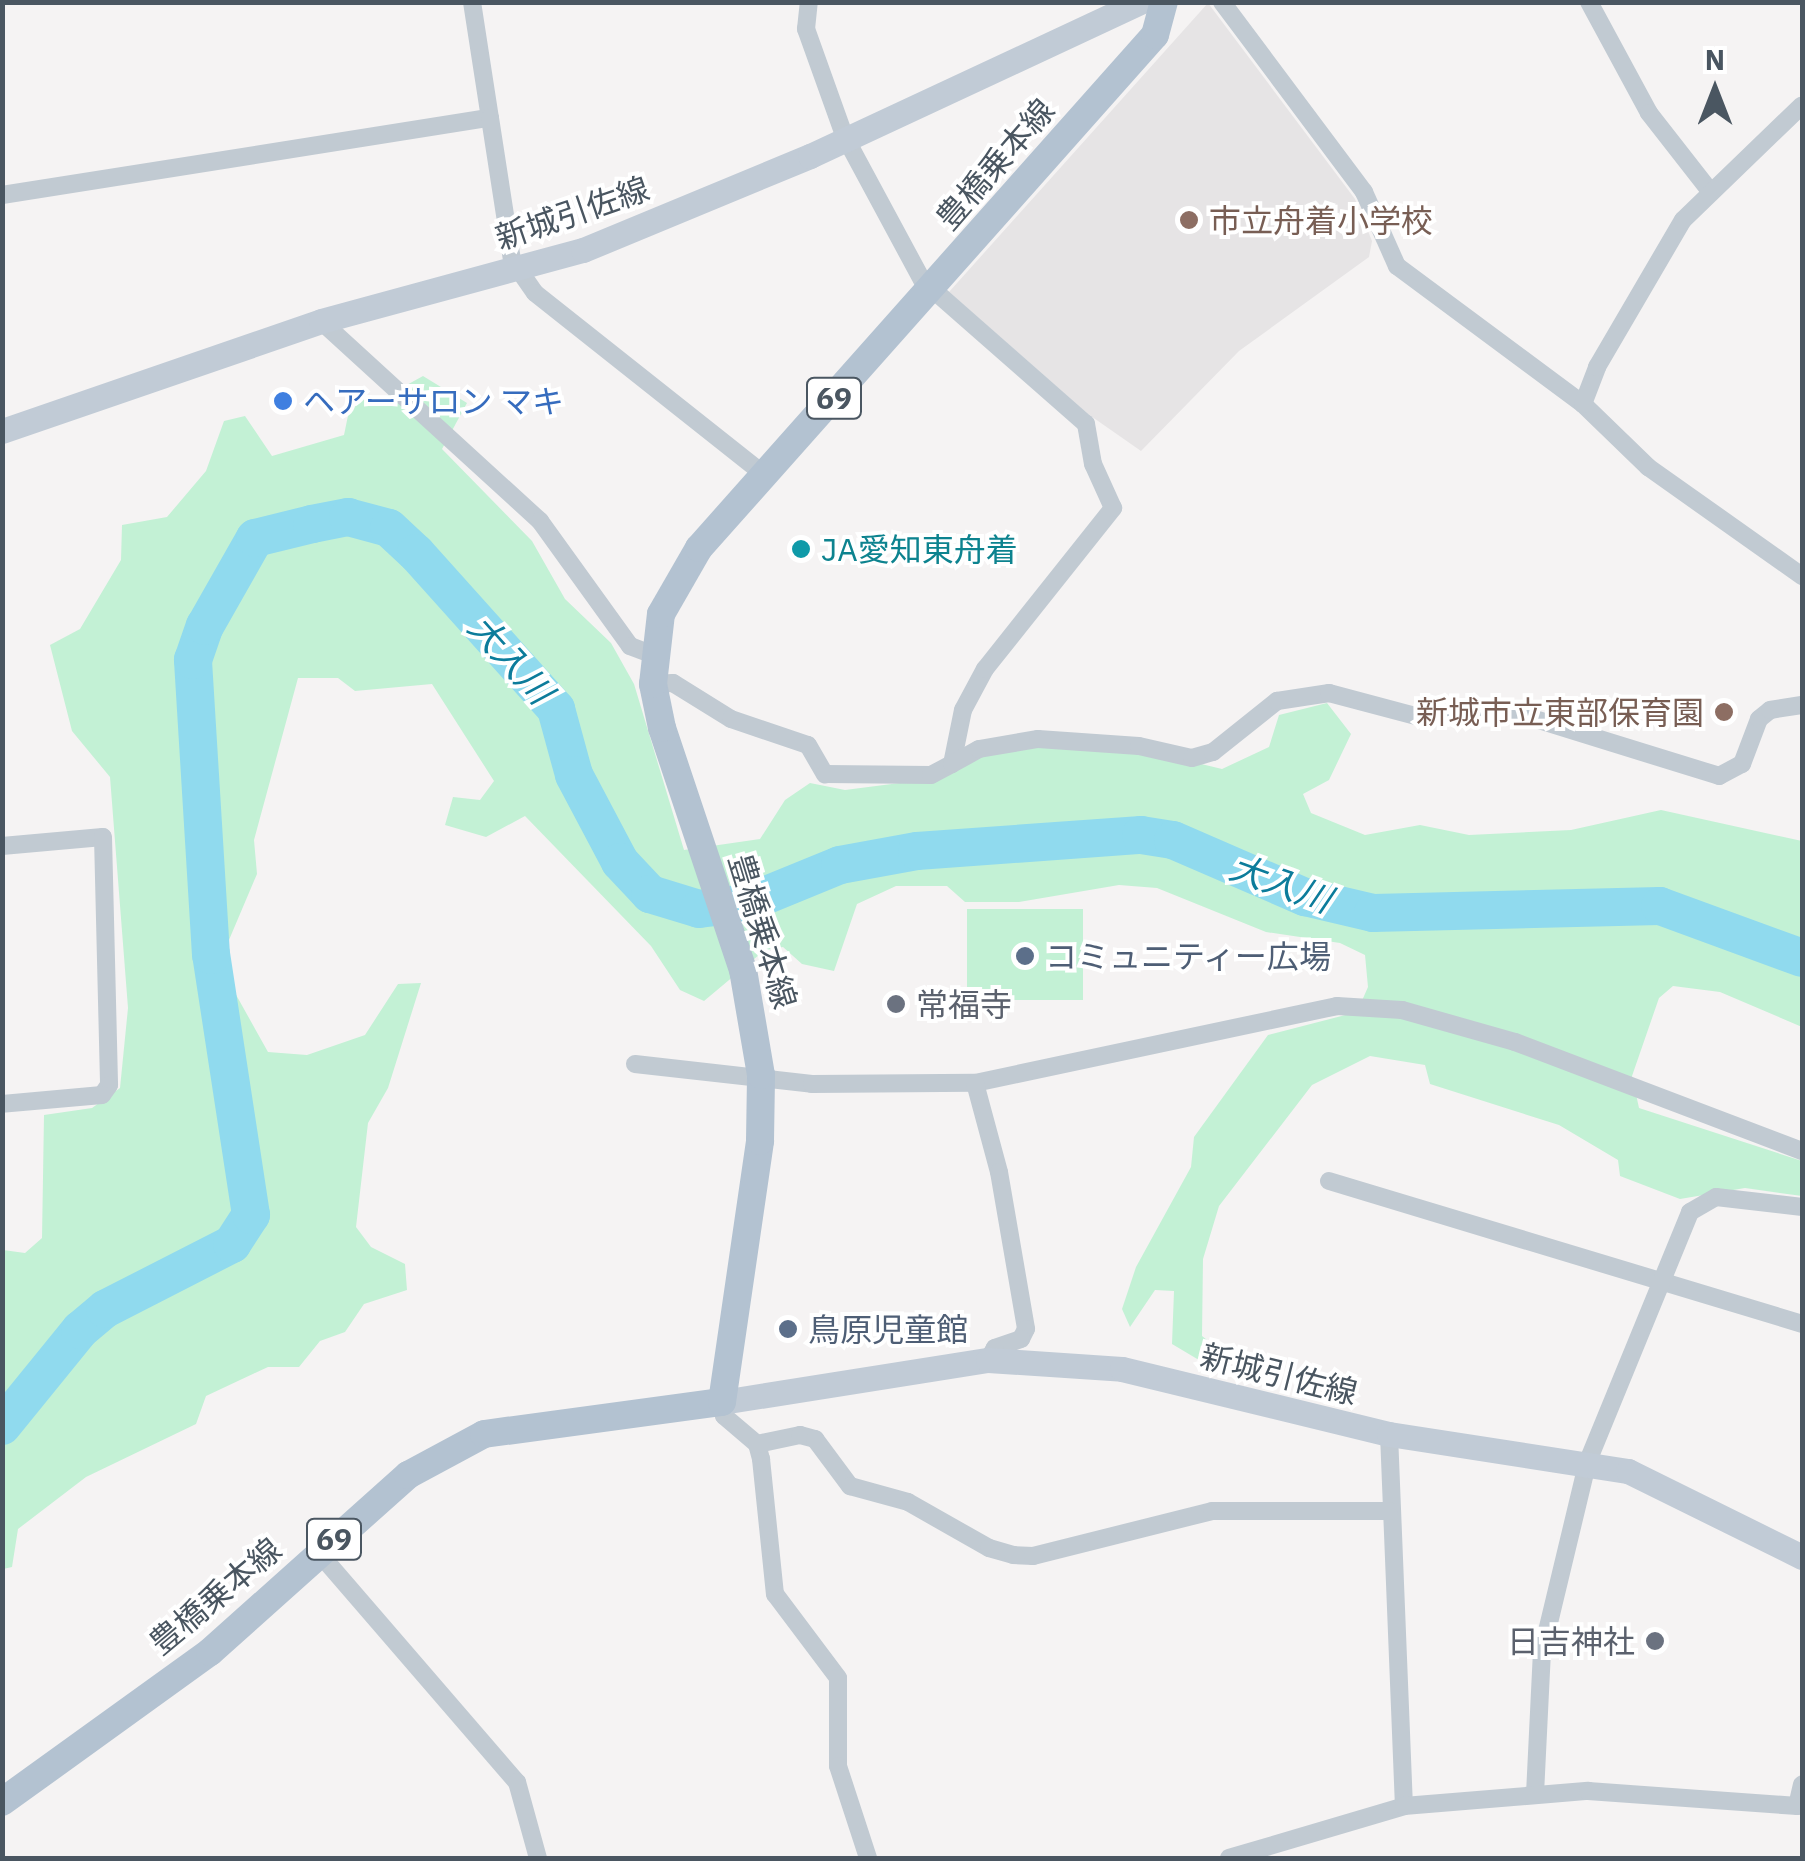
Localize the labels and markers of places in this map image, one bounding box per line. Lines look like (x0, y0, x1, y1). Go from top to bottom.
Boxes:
place label: 市立舟着小学校 (1209, 201, 1433, 239)
marker: 市立舟着小学校 (1178, 209, 1200, 231)
place label: ヘアーサロン マキ (303, 382, 565, 420)
marker: ヘアーサロン マキ (272, 390, 294, 412)
place label: JA愛知東舟着 (821, 530, 1018, 568)
marker: JA愛知東舟着 (790, 538, 812, 560)
place label: 新城市立東部保育園 (1416, 693, 1704, 731)
marker: 新城市立東部保育園 (1713, 701, 1735, 723)
place label: コミュニティー広場 (1045, 937, 1333, 975)
marker: コミュニティー広場 (1014, 945, 1036, 967)
place label: 常福寺 (916, 985, 1012, 1023)
marker: 常福寺 (885, 993, 907, 1015)
place label: 鳥原児童館 (808, 1310, 968, 1348)
marker: 鳥原児童館 (777, 1318, 799, 1340)
place label: 日吉神社 (1507, 1622, 1635, 1660)
marker: 日吉神社 (1644, 1630, 1666, 1652)

